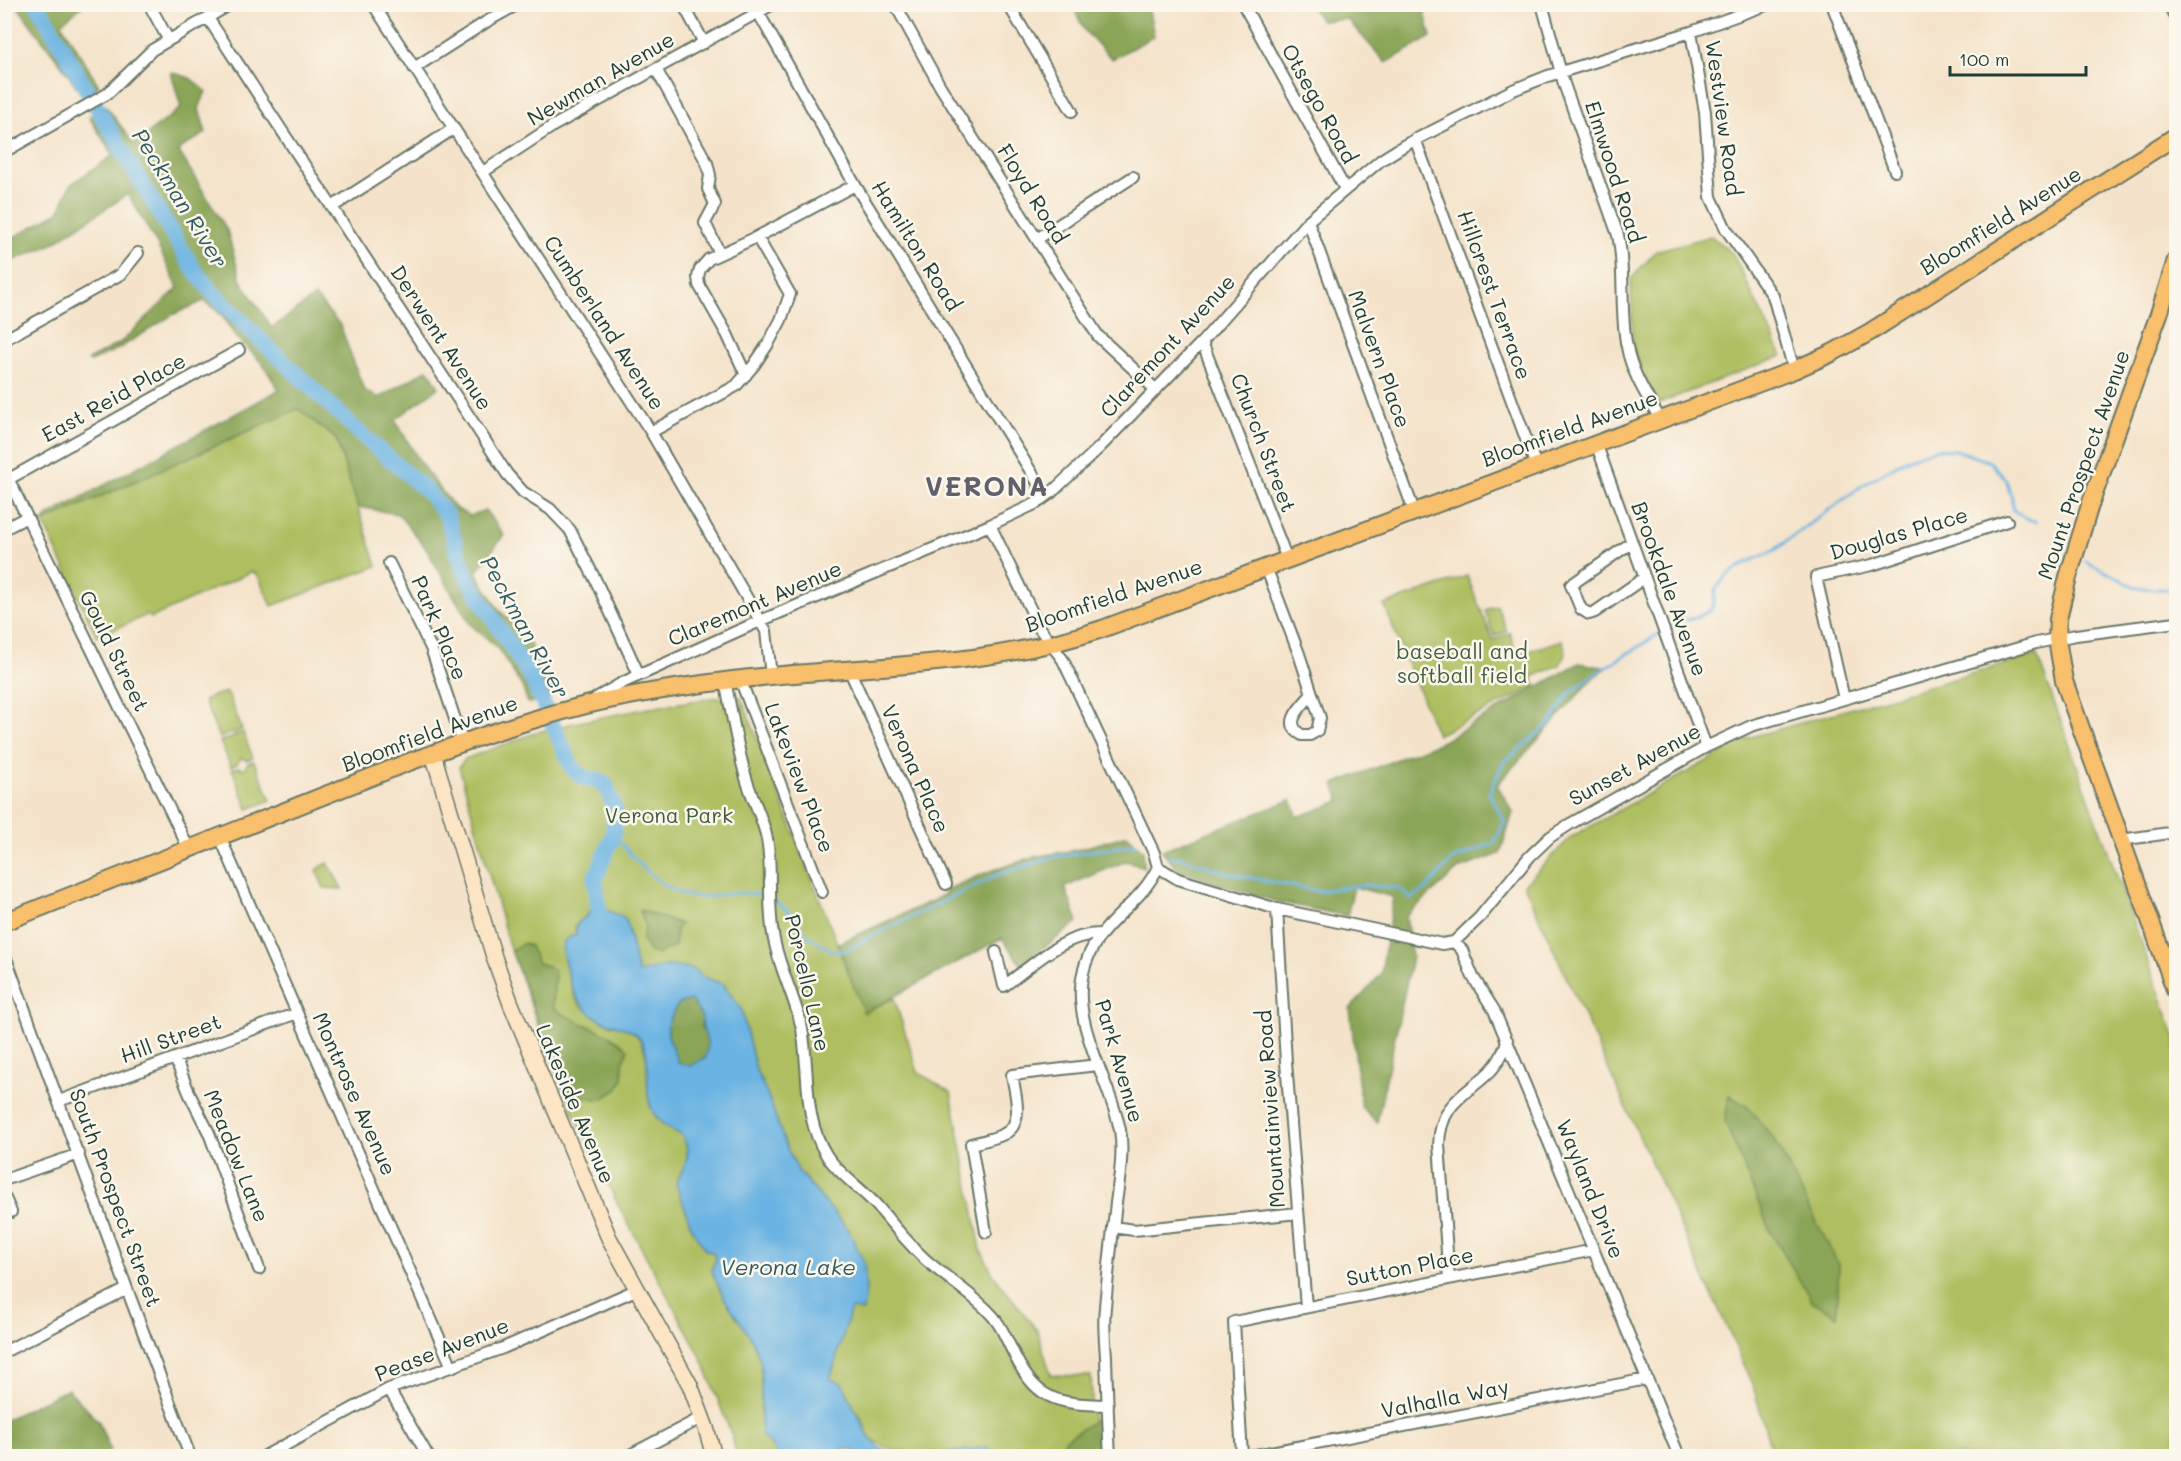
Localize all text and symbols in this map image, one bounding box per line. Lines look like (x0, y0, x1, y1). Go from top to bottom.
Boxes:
street label: Newman Avenue (522, 25, 679, 131)
street label: Westview Road (1700, 38, 1749, 197)
street label: Otsego Road (1276, 39, 1364, 168)
scale bar (1950, 39, 2086, 77)
text: 100 m (1959, 47, 2009, 71)
street label: Elmwood Road (1580, 97, 1651, 246)
water label: Peckman River (126, 123, 235, 273)
street label: Floyd Road (992, 138, 1075, 248)
street label: Bloomfield Avenue (1914, 159, 2086, 280)
street label: Hamilton Road (866, 175, 968, 315)
street label: Hillcrest Terrace (1452, 206, 1539, 383)
street label: Cumberland Avenue (539, 230, 672, 415)
street label: Derwent Avenue (385, 260, 499, 415)
street label: Claremont Avenue (1093, 268, 1240, 422)
street label: Malvern Place (1343, 286, 1418, 431)
street label: East Reid Place (36, 346, 190, 447)
street label: Mount Prospect Avenue (2031, 346, 2135, 583)
street label: Church Street (1226, 369, 1303, 516)
street label: Bloomfield Avenue (1478, 383, 1661, 472)
district label: VERONA (925, 468, 1049, 503)
street label: Brookdale Avenue (1626, 498, 1715, 679)
street label: Douglas Place (1826, 500, 1971, 565)
water label: Peckman River (474, 550, 577, 703)
street label: Bloomfield Avenue (1021, 552, 1206, 638)
street label: Claremont Avenue (663, 554, 845, 651)
street label: Park Place (406, 571, 474, 684)
street label: Gould Street (74, 585, 156, 715)
park label: baseball and softball field (1396, 637, 1528, 688)
street label: Bloomfield Avenue (338, 688, 521, 777)
street label: Lakeview Place (759, 699, 841, 856)
street label: Verona Place (876, 700, 957, 837)
street label: Sunset Avenue (1564, 716, 1705, 811)
park label: Verona Park (605, 801, 733, 828)
street label: Porcello Lane (780, 912, 837, 1054)
street label: Park Avenue (1090, 996, 1151, 1125)
street label: Hill Street (116, 1007, 225, 1068)
street label: Montrose Avenue (307, 1008, 403, 1179)
street label: Mountainview Road (1249, 1009, 1290, 1209)
street label: Lakeside Avenue (531, 1020, 622, 1187)
street label: South Prospect Street (64, 1084, 169, 1311)
street label: Meadow Lane (199, 1085, 276, 1226)
street label: Wayland Drive (1551, 1115, 1632, 1262)
street label: Sutton Place (1344, 1240, 1476, 1291)
water label: Verona Lake (720, 1252, 856, 1281)
street label: Pease Avenue (371, 1311, 512, 1387)
street label: Valhalla Way (1379, 1372, 1511, 1423)

